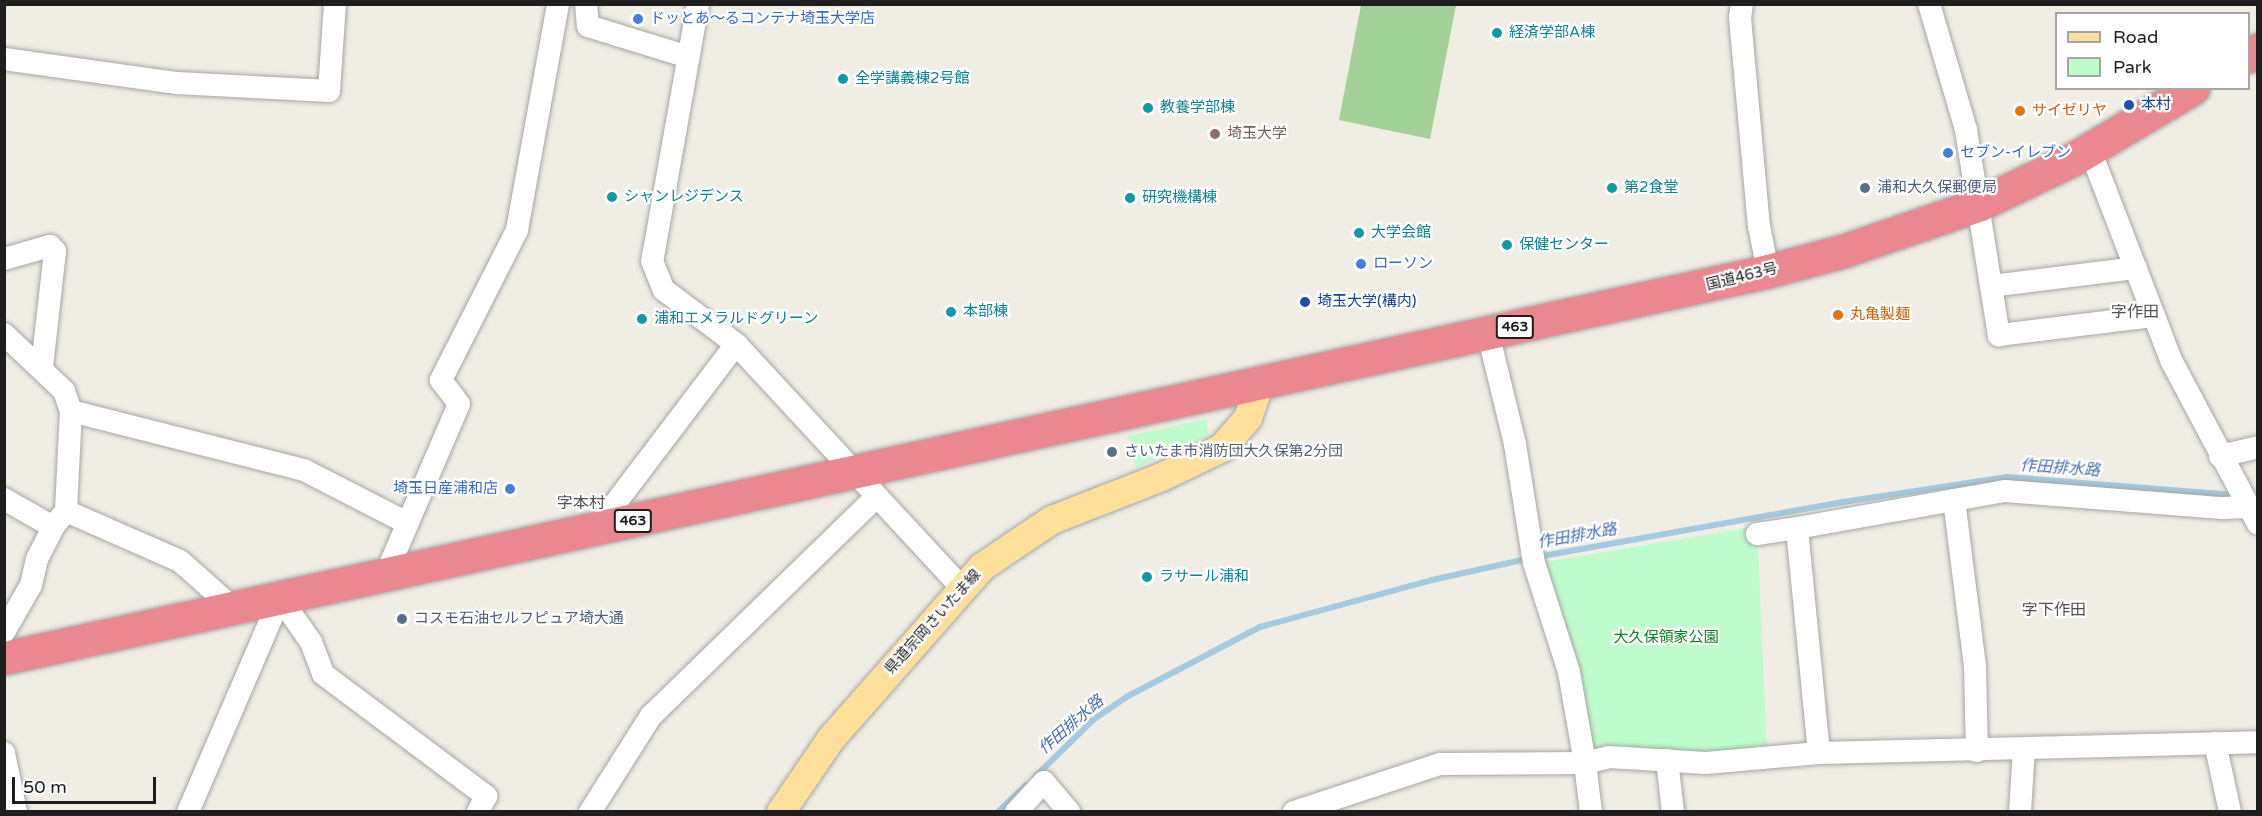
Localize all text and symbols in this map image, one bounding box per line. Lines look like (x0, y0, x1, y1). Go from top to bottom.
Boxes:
place label: ドッとあ～るコンテナ埼玉大学店 (650, 10, 875, 28)
marker: ドッとあ～るコンテナ埼玉大学店 (631, 12, 645, 26)
legend (2055, 12, 2250, 90)
place label: 経済学部A棟 (1509, 24, 1595, 42)
marker: 経済学部A棟 (1490, 26, 1504, 40)
text: Road (2113, 26, 2158, 48)
text: Park (2113, 56, 2151, 78)
place label: 全学講義棟2号館 (855, 70, 969, 88)
marker: 全学講義棟2号館 (836, 72, 850, 86)
place label: 本村 (2141, 96, 2171, 114)
marker: 本村 (2122, 98, 2136, 112)
place label: 教養学部棟 (1160, 99, 1235, 117)
marker: 教養学部棟 (1141, 101, 1155, 115)
place label: サイゼリヤ (2032, 102, 2107, 120)
marker: サイゼリヤ (2013, 104, 2027, 118)
place label: 埼玉大学 (1227, 125, 1287, 143)
marker: 埼玉大学 (1208, 127, 1222, 141)
place label: セブン-イレブン (1960, 144, 2071, 162)
marker: セブン-イレブン (1941, 146, 1955, 160)
place label: 第2食堂 (1624, 179, 1678, 197)
place label: 浦和大久保郵便局 (1877, 179, 1997, 197)
marker: 第2食堂 (1605, 181, 1619, 195)
marker: 浦和大久保郵便局 (1858, 181, 1872, 195)
place label: シャンレジデンス (624, 188, 744, 206)
place label: 研究機構棟 (1142, 189, 1217, 207)
marker: シャンレジデンス (605, 190, 619, 204)
marker: 研究機構棟 (1123, 191, 1137, 205)
place label: 大学会館 (1371, 224, 1431, 242)
marker: 大学会館 (1352, 226, 1366, 240)
place label: 保健センター (1519, 236, 1609, 254)
marker: 保健センター (1500, 238, 1514, 252)
place label: ローソン (1373, 255, 1433, 273)
marker: ローソン (1354, 257, 1368, 271)
street label: 国道463号 (1704, 259, 1780, 295)
place label: 埼玉大学(構内) (1317, 293, 1416, 311)
marker: 埼玉大学(構内) (1298, 295, 1312, 309)
district label: 字作田 (2111, 302, 2159, 322)
place label: 本部棟 (963, 303, 1008, 321)
marker: 本部棟 (944, 305, 958, 319)
place label: 丸亀製麺 (1850, 306, 1910, 324)
marker: 丸亀製麺 (1831, 308, 1845, 322)
place label: 浦和エメラルドグリーン (654, 310, 819, 328)
marker: 浦和エメラルドグリーン (635, 312, 649, 326)
road number: 463 (1496, 316, 1534, 338)
place label: さいたま市消防団大久保第2分団 (1124, 443, 1343, 461)
marker: さいたま市消防団大久保第2分団 (1105, 445, 1119, 459)
water label: 作田排水路 (2019, 456, 2101, 480)
place label: 埼玉日産浦和店 (393, 480, 498, 498)
marker: 埼玉日産浦和店 (503, 482, 517, 496)
district label: 字本村 (557, 493, 605, 513)
road number: 463 (614, 510, 652, 532)
water label: 作田排水路 (1536, 520, 1618, 552)
street label: 県道宗岡さいたま線 (881, 566, 985, 678)
place label: ラサール浦和 (1159, 568, 1249, 586)
marker: ラサール浦和 (1140, 570, 1154, 584)
district label: 字下作田 (2022, 600, 2086, 620)
place label: コスモ石油セルフピュア埼大通 (414, 610, 624, 628)
marker: コスモ石油セルフピュア埼大通 (395, 612, 409, 626)
park label: 大久保領家公園 (1614, 629, 1718, 647)
water label: 作田排水路 (1035, 692, 1107, 758)
scale bar (15, 765, 159, 803)
text: 50 m (23, 776, 67, 798)

